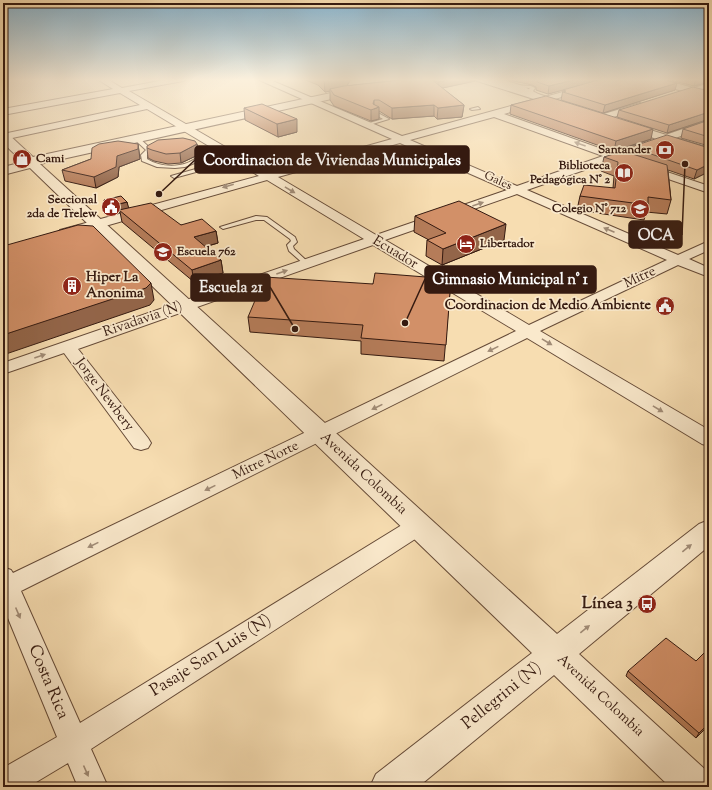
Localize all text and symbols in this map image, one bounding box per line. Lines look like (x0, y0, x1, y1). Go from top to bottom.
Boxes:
bank icon: Santander (654, 139, 676, 161)
one-way arrow (573, 141, 585, 147)
place label: Santander (598, 141, 651, 159)
callout: Coordinacion de Viviendas Municipales (195, 146, 469, 173)
shop icon: Cami (11, 148, 33, 170)
place label: Cami (36, 150, 65, 168)
text: Coordinacion de Viviendas Municipales (203, 151, 461, 172)
place label: Biblioteca Pedagógica N° 2 (529, 157, 610, 189)
library icon: Biblioteca Pedagógica N° 2 (613, 162, 635, 184)
street label: Gales (481, 167, 515, 195)
one-way arrow (222, 183, 234, 189)
one-way arrow (284, 187, 296, 194)
place label: Seccional 2da de Trelew (27, 191, 98, 223)
public building icon: Seccional 2da de Trelew (100, 196, 122, 218)
school or university icon: Colegio N° 712 (629, 198, 651, 220)
place label: Colegio N° 712 (552, 200, 626, 218)
one-way arrow (472, 201, 484, 207)
callout: OCA (629, 221, 682, 248)
text: OCA (638, 226, 675, 247)
one-way arrow (603, 227, 615, 233)
street label: Ecuador (369, 232, 422, 275)
hotel icon: Libertador (455, 233, 477, 255)
place label: Libertador (479, 235, 535, 253)
school or university icon: Escuela 762 (152, 241, 174, 263)
place label: Escuela 762 (176, 243, 236, 261)
street label: Mitre (621, 262, 659, 294)
callout: Gimnasio Municipal n° 1 (425, 266, 596, 293)
place label: Hiper La Anonima (86, 268, 144, 304)
one-way arrow (276, 269, 288, 275)
text: Gimnasio Municipal n° 1 (432, 270, 589, 291)
callout: Escuela 21 (191, 274, 270, 301)
building icon: Hiper La Anonima (61, 275, 83, 297)
text: Escuela 21 (199, 278, 264, 299)
public building icon: Coordinacion de Medio Ambiente (654, 295, 676, 317)
place label: Coordinacion de Medio Ambiente (445, 296, 651, 316)
street label: Rivadavia (N) (101, 297, 185, 343)
one-way arrow (541, 339, 553, 346)
one-way arrow (487, 345, 499, 352)
one-way arrow (34, 352, 46, 358)
street label: Jorge Newbery (69, 353, 138, 436)
one-way arrow (371, 403, 382, 410)
one-way arrow (652, 405, 664, 412)
street label: Avenida Colombia (315, 428, 412, 520)
street label: Mitre Norte (229, 436, 303, 486)
one-way arrow (204, 485, 215, 492)
one-way arrow (87, 542, 99, 548)
one-way arrow (681, 544, 692, 553)
place label: Línea 3 (582, 592, 633, 616)
bus stop icon: Línea 3 (636, 593, 658, 615)
one-way arrow (16, 607, 22, 619)
street label: Pasaje San Luis (N) (146, 609, 276, 703)
one-way arrow (580, 625, 591, 634)
street label: Costa Rica (22, 641, 75, 723)
street label: Avenida Colombia (552, 650, 649, 742)
street label: Pellegrini (N) (457, 656, 547, 736)
one-way arrow (83, 765, 89, 776)

